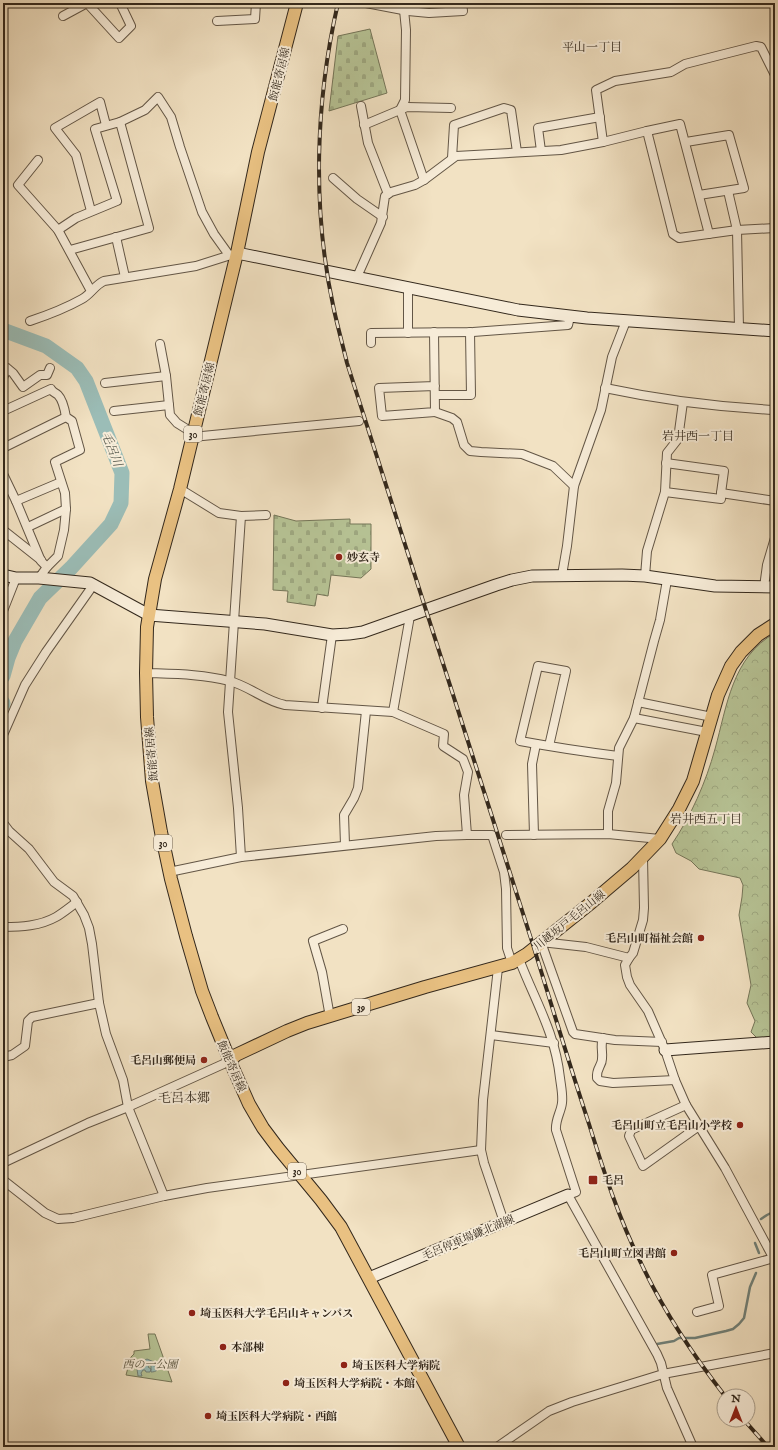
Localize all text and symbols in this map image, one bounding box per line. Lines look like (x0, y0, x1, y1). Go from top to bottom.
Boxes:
district label: 平山一丁目 (562, 40, 622, 55)
street label: 飯能寄居線 (267, 46, 293, 103)
street label: 飯能寄居線 (192, 361, 218, 418)
road number: 30 (184, 426, 202, 442)
district label: 岩井西一丁目 (662, 429, 734, 444)
water label: 毛呂川 (98, 430, 126, 471)
place label: 妙玄寺 (347, 551, 380, 565)
marker: 妙玄寺 (334, 552, 344, 562)
street label: 飯能寄居線 (143, 726, 161, 782)
district label: 岩井西五丁目 (670, 812, 742, 827)
road number: 30 (154, 835, 172, 851)
street label: 川越坂戸毛呂山線 (531, 888, 608, 954)
place label: 毛呂山町福祉会館 (605, 932, 693, 946)
marker: 毛呂山町福祉会館 (696, 933, 706, 943)
road number: 39 (352, 999, 370, 1015)
street label: 飯能寄居線 (214, 1038, 249, 1094)
place label: 毛呂山郵便局 (130, 1054, 196, 1068)
marker: 毛呂山郵便局 (199, 1055, 209, 1065)
district label: 毛呂本郷 (158, 1090, 210, 1107)
place label: 毛呂山町立毛呂山小学校 (611, 1119, 732, 1133)
marker: 毛呂山町立毛呂山小学校 (735, 1120, 745, 1130)
road number: 30 (288, 1163, 306, 1179)
marker: 毛呂 (587, 1174, 599, 1186)
place label: 毛呂 (602, 1174, 624, 1188)
street label: 毛呂停車場鎌北湖線 (420, 1212, 517, 1264)
place label: 毛呂山町立図書館 (578, 1247, 666, 1261)
marker: 毛呂山町立図書館 (669, 1248, 679, 1258)
place label: 埼玉医科大学毛呂山キャンパス (200, 1307, 353, 1321)
marker: 埼玉医科大学毛呂山キャンパス (187, 1308, 197, 1318)
place label: 本部棟 (231, 1341, 264, 1355)
marker: 本部棟 (218, 1342, 228, 1352)
park label: 西の一公園 (123, 1358, 179, 1372)
place label: 埼玉医科大学病院 (352, 1359, 440, 1373)
marker: 埼玉医科大学病院 (339, 1360, 349, 1370)
place label: 埼玉医科大学病院・本館 (294, 1377, 415, 1391)
marker: 埼玉医科大学病院・本館 (281, 1378, 291, 1388)
north arrow (716, 1388, 756, 1428)
text: N (730, 1392, 741, 1406)
place label: 埼玉医科大学病院・西館 (216, 1410, 337, 1424)
marker: 埼玉医科大学病院・西館 (203, 1411, 213, 1421)

